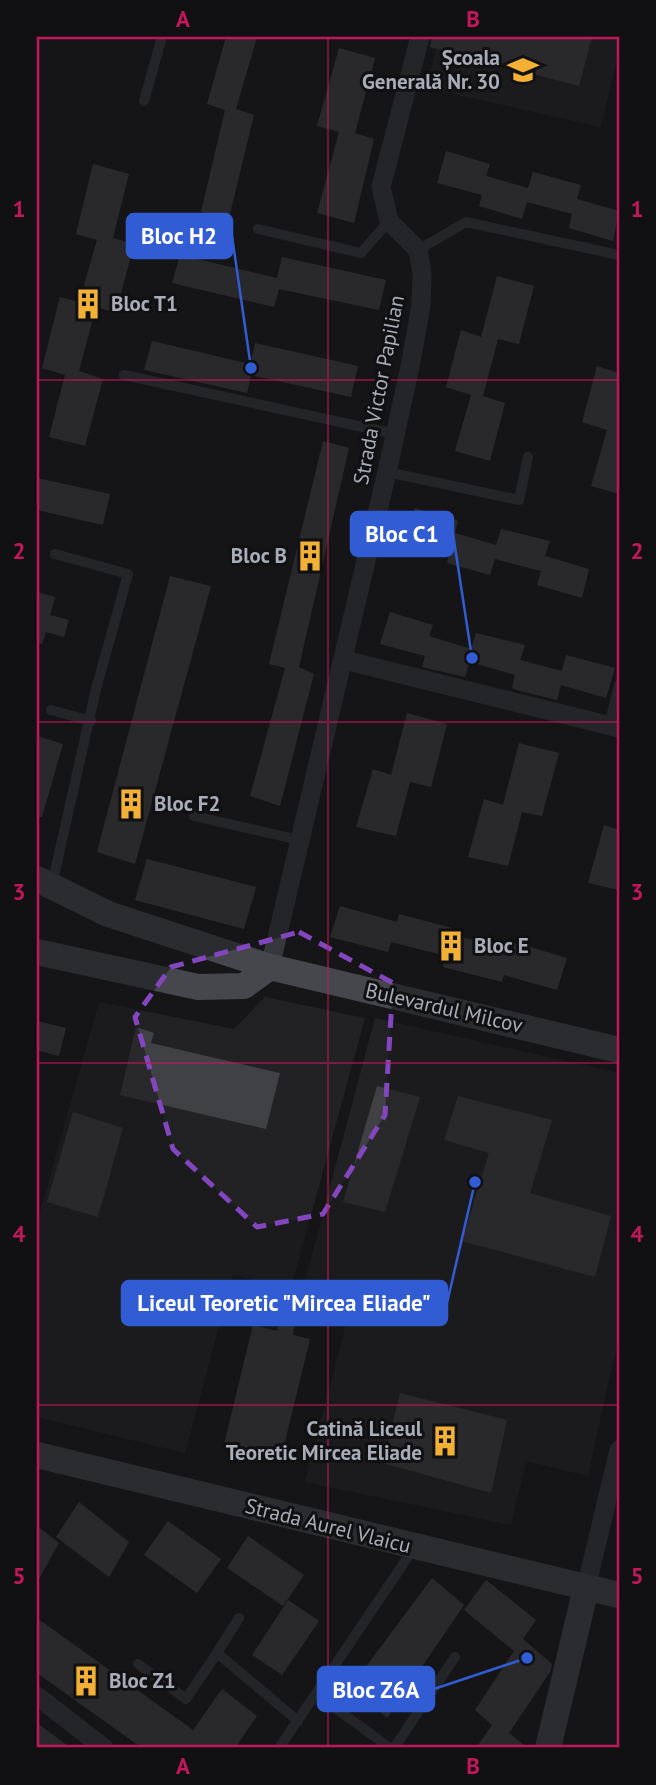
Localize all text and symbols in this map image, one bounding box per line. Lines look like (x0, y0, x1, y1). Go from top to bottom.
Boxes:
text: A (176, 4, 190, 33)
text: B (466, 4, 480, 33)
place label: Școala Generală Nr. 30 (362, 44, 500, 95)
school or university icon: Școala Generală Nr. 30 (506, 53, 540, 87)
text: 1 (12, 194, 26, 223)
text: 1 (630, 194, 644, 223)
callout: Bloc H2 (127, 214, 232, 258)
text: Bloc H2 (141, 221, 217, 250)
building icon: Bloc T1 (71, 287, 105, 321)
place label: Bloc T1 (111, 290, 178, 317)
street label: Strada Victor Papilian (347, 293, 410, 487)
callout: Bloc C1 (351, 512, 453, 556)
text: Bloc C1 (365, 519, 439, 548)
text: 2 (12, 536, 26, 565)
text: 2 (630, 536, 644, 565)
building icon: Bloc B (293, 539, 327, 573)
place label: Bloc B (231, 542, 287, 569)
building icon: Bloc F2 (114, 787, 148, 821)
place label: Bloc F2 (154, 790, 220, 817)
text: 3 (12, 877, 26, 906)
text: 3 (630, 877, 644, 906)
building icon: Bloc E (434, 929, 468, 963)
place label: Bloc E (474, 932, 529, 959)
street label: Bulevardul Milcov (363, 976, 525, 1039)
text: 4 (12, 1219, 26, 1248)
text: 4 (630, 1219, 644, 1248)
callout: Liceul Teoretic "Mircea Eliade" (122, 1281, 447, 1325)
text: Liceul Teoretic "Mircea Eliade" (137, 1288, 431, 1317)
place label: Catină Liceul Teoretic Mircea Eliade (226, 1415, 423, 1466)
building icon: Catină Liceul Teoretic Mircea Eliade (428, 1424, 462, 1458)
street label: Strada Aurel Vlaicu (242, 1492, 414, 1559)
text: 5 (12, 1561, 26, 1590)
text: 5 (630, 1561, 644, 1590)
building icon: Bloc Z1 (69, 1664, 103, 1698)
place label: Bloc Z1 (109, 1667, 176, 1694)
callout: Bloc Z6A (318, 1667, 434, 1711)
text: Bloc Z6A (332, 1675, 420, 1704)
text: A (176, 1751, 190, 1780)
text: B (466, 1751, 480, 1780)

